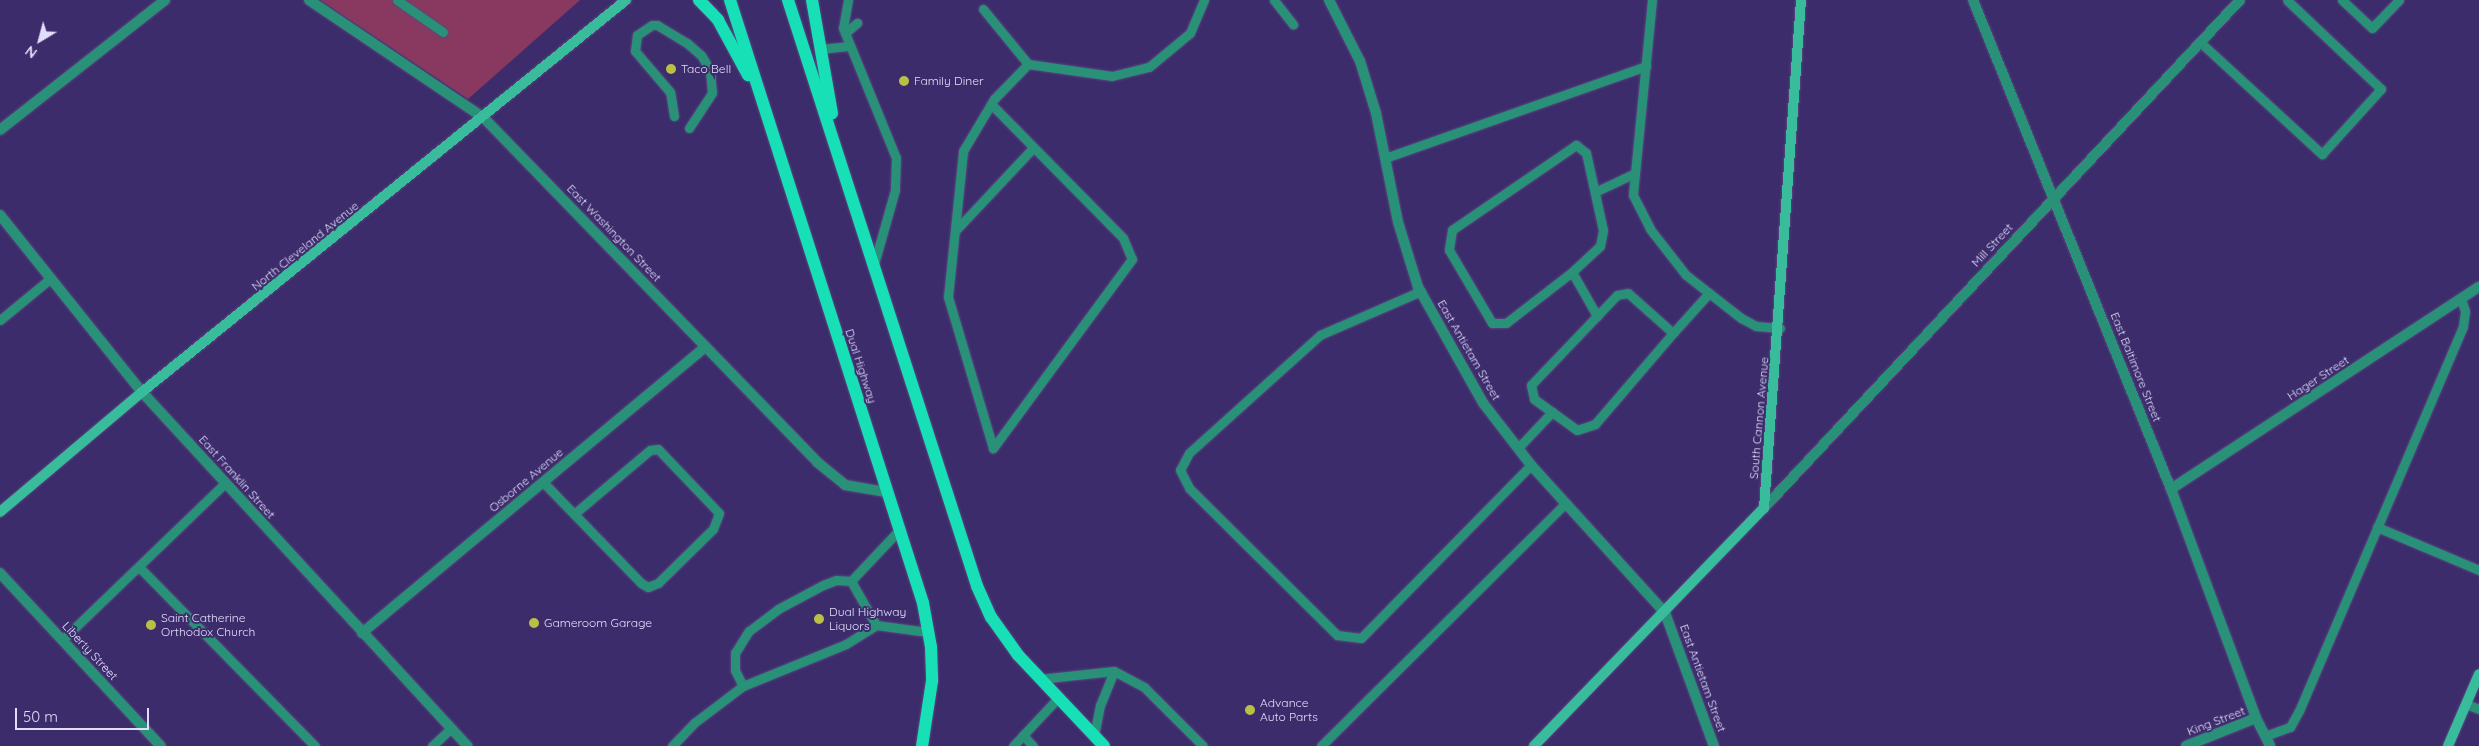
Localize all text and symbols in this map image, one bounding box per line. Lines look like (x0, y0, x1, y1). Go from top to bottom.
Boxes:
north arrow (15, 15, 65, 65)
text: N (21, 42, 41, 62)
place label: Taco Bell (681, 62, 731, 76)
marker: Taco Bell (665, 63, 677, 75)
place label: Family Diner (914, 74, 984, 88)
marker: Family Diner (898, 75, 910, 87)
street label: East Washington Street (564, 181, 664, 285)
street label: North Cleveland Avenue (249, 198, 361, 294)
street label: Mill Street (1968, 220, 2016, 270)
street label: East Antietam Street (1434, 297, 1504, 403)
street label: East Baltimore Street (2107, 310, 2165, 424)
street label: Dual Highway (842, 327, 880, 405)
street label: Hager Street (2284, 353, 2352, 403)
street label: South Cannon Avenue (1746, 356, 1772, 480)
street label: East Franklin Street (196, 432, 278, 522)
street label: Osborne Avenue (486, 445, 566, 515)
place label: Dual Highway Liquors (829, 605, 906, 633)
place label: Saint Catherine Orthodox Church (161, 611, 255, 639)
marker: Dual Highway Liquors (813, 613, 825, 625)
place label: Gameroom Garage (544, 616, 652, 630)
marker: Gameroom Garage (528, 617, 540, 629)
street label: Liberty Street (59, 619, 121, 683)
marker: Saint Catherine Orthodox Church (145, 619, 157, 631)
street label: East Antietam Street (1677, 622, 1729, 734)
place label: Advance Auto Parts (1260, 696, 1318, 724)
scale bar (18, 698, 151, 730)
street label: King Street (2185, 703, 2247, 739)
marker: Advance Auto Parts (1244, 704, 1256, 716)
text: 50 m (23, 707, 58, 726)

